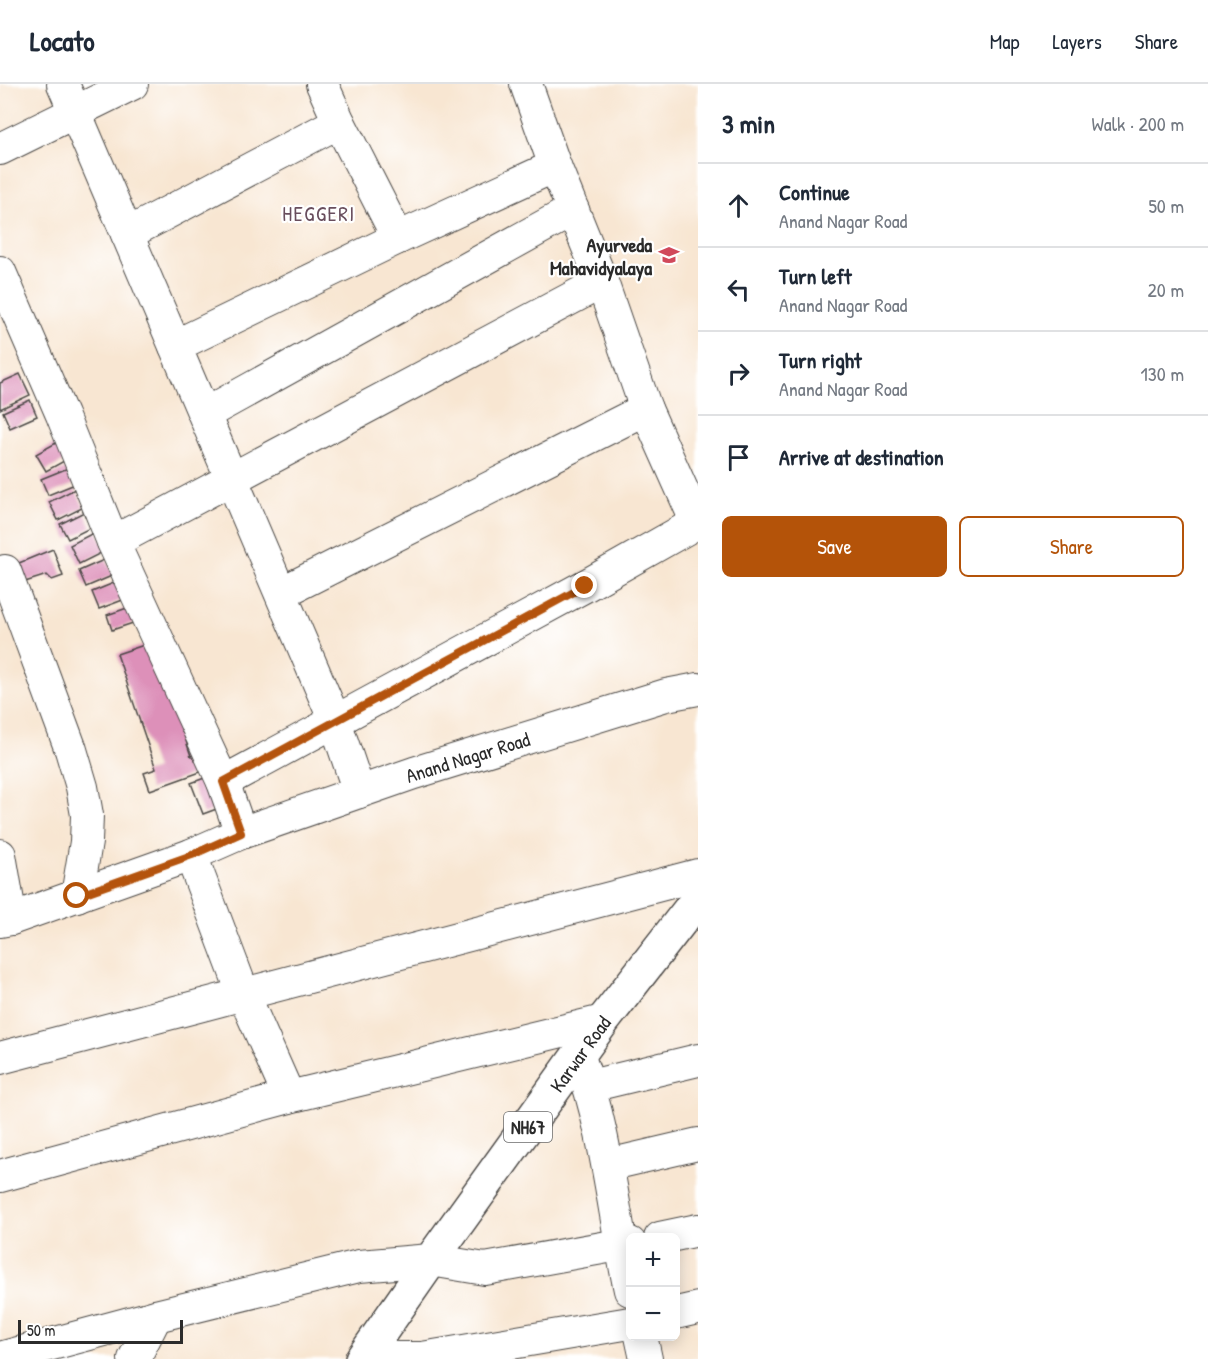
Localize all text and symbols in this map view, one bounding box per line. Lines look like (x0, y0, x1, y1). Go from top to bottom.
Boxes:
text: Locato (30, 22, 94, 60)
text: Map (990, 27, 1019, 56)
text: Layers (1052, 27, 1102, 56)
text: Share (1135, 27, 1178, 56)
text: 3 min (722, 106, 775, 141)
text: Walk · 200 m (1092, 110, 1184, 137)
text: Continue (779, 177, 850, 207)
icon: ahead (722, 189, 755, 222)
text: 50 m (1148, 192, 1184, 219)
district label: HEGGERI (282, 199, 356, 228)
text: Anand Nagar Road (779, 207, 907, 234)
place label: Ayurveda Mahavidyalaya (550, 231, 652, 282)
school or university icon: Ayurveda Mahavidyalaya (657, 243, 681, 267)
text: Turn left (779, 261, 852, 291)
icon: left (722, 273, 755, 306)
text: 20 m (1147, 276, 1184, 303)
text: Anand Nagar Road (779, 291, 907, 318)
text: Turn right (779, 345, 862, 375)
icon: right (722, 357, 755, 390)
text: 130 m (1141, 360, 1184, 387)
text: Anand Nagar Road (779, 375, 907, 402)
icon: arrive (722, 441, 755, 474)
text: Arrive at destination (779, 442, 944, 472)
button: Save (722, 516, 947, 577)
button: Share (959, 516, 1184, 577)
route end (571, 572, 597, 598)
street label: Anand Nagar Road (402, 724, 533, 788)
route start (63, 882, 89, 908)
street label: Karwar Road (543, 1009, 616, 1097)
road number: NH67 (504, 1112, 552, 1142)
map controls (626, 1233, 680, 1341)
button: + (626, 1233, 680, 1287)
button: − (626, 1287, 680, 1341)
scale bar (18, 1317, 183, 1344)
text: 50 m (27, 1319, 56, 1341)

